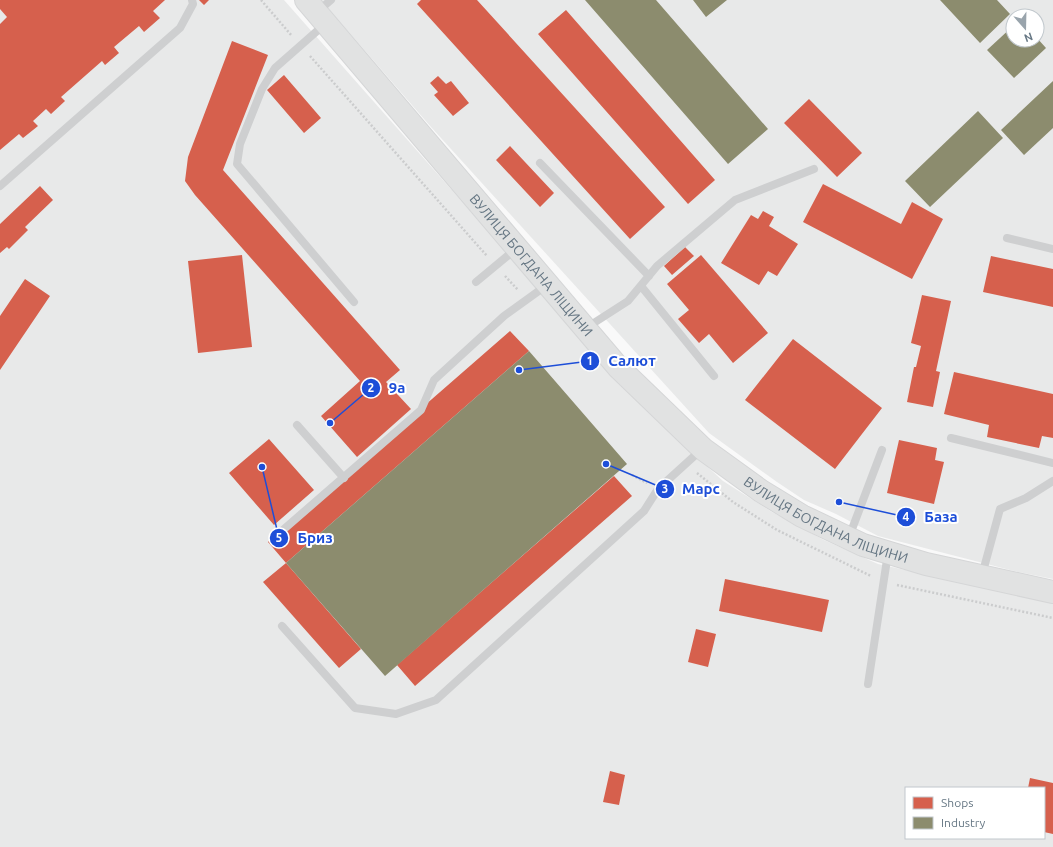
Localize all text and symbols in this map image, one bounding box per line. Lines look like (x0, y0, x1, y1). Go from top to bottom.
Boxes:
north arrow (1005, 8, 1045, 48)
text: N (1023, 30, 1034, 44)
street label: ВУЛИЦЯ БОГДАНА ЛІЩИНИ (467, 191, 596, 339)
callout: Салют (580, 348, 663, 375)
text: Салют (608, 352, 656, 369)
text: 1 (587, 354, 593, 367)
callout: 9а (361, 374, 414, 401)
text: 9а (389, 379, 405, 396)
text: 2 (368, 381, 375, 394)
street label: ВУЛИЦЯ БОГДАНА ЛІЩИНИ (741, 473, 910, 566)
callout: Марс (655, 476, 728, 503)
text: Марс (682, 480, 720, 497)
text: 3 (662, 482, 668, 495)
callout: База (896, 503, 965, 530)
text: База (924, 508, 958, 525)
text: 4 (903, 510, 910, 523)
callout: Бриз (269, 524, 341, 551)
text: Бриз (297, 529, 333, 546)
text: 5 (276, 531, 283, 544)
legend (905, 787, 1045, 839)
text: Shops (941, 796, 973, 809)
text: Industry (941, 816, 986, 829)

